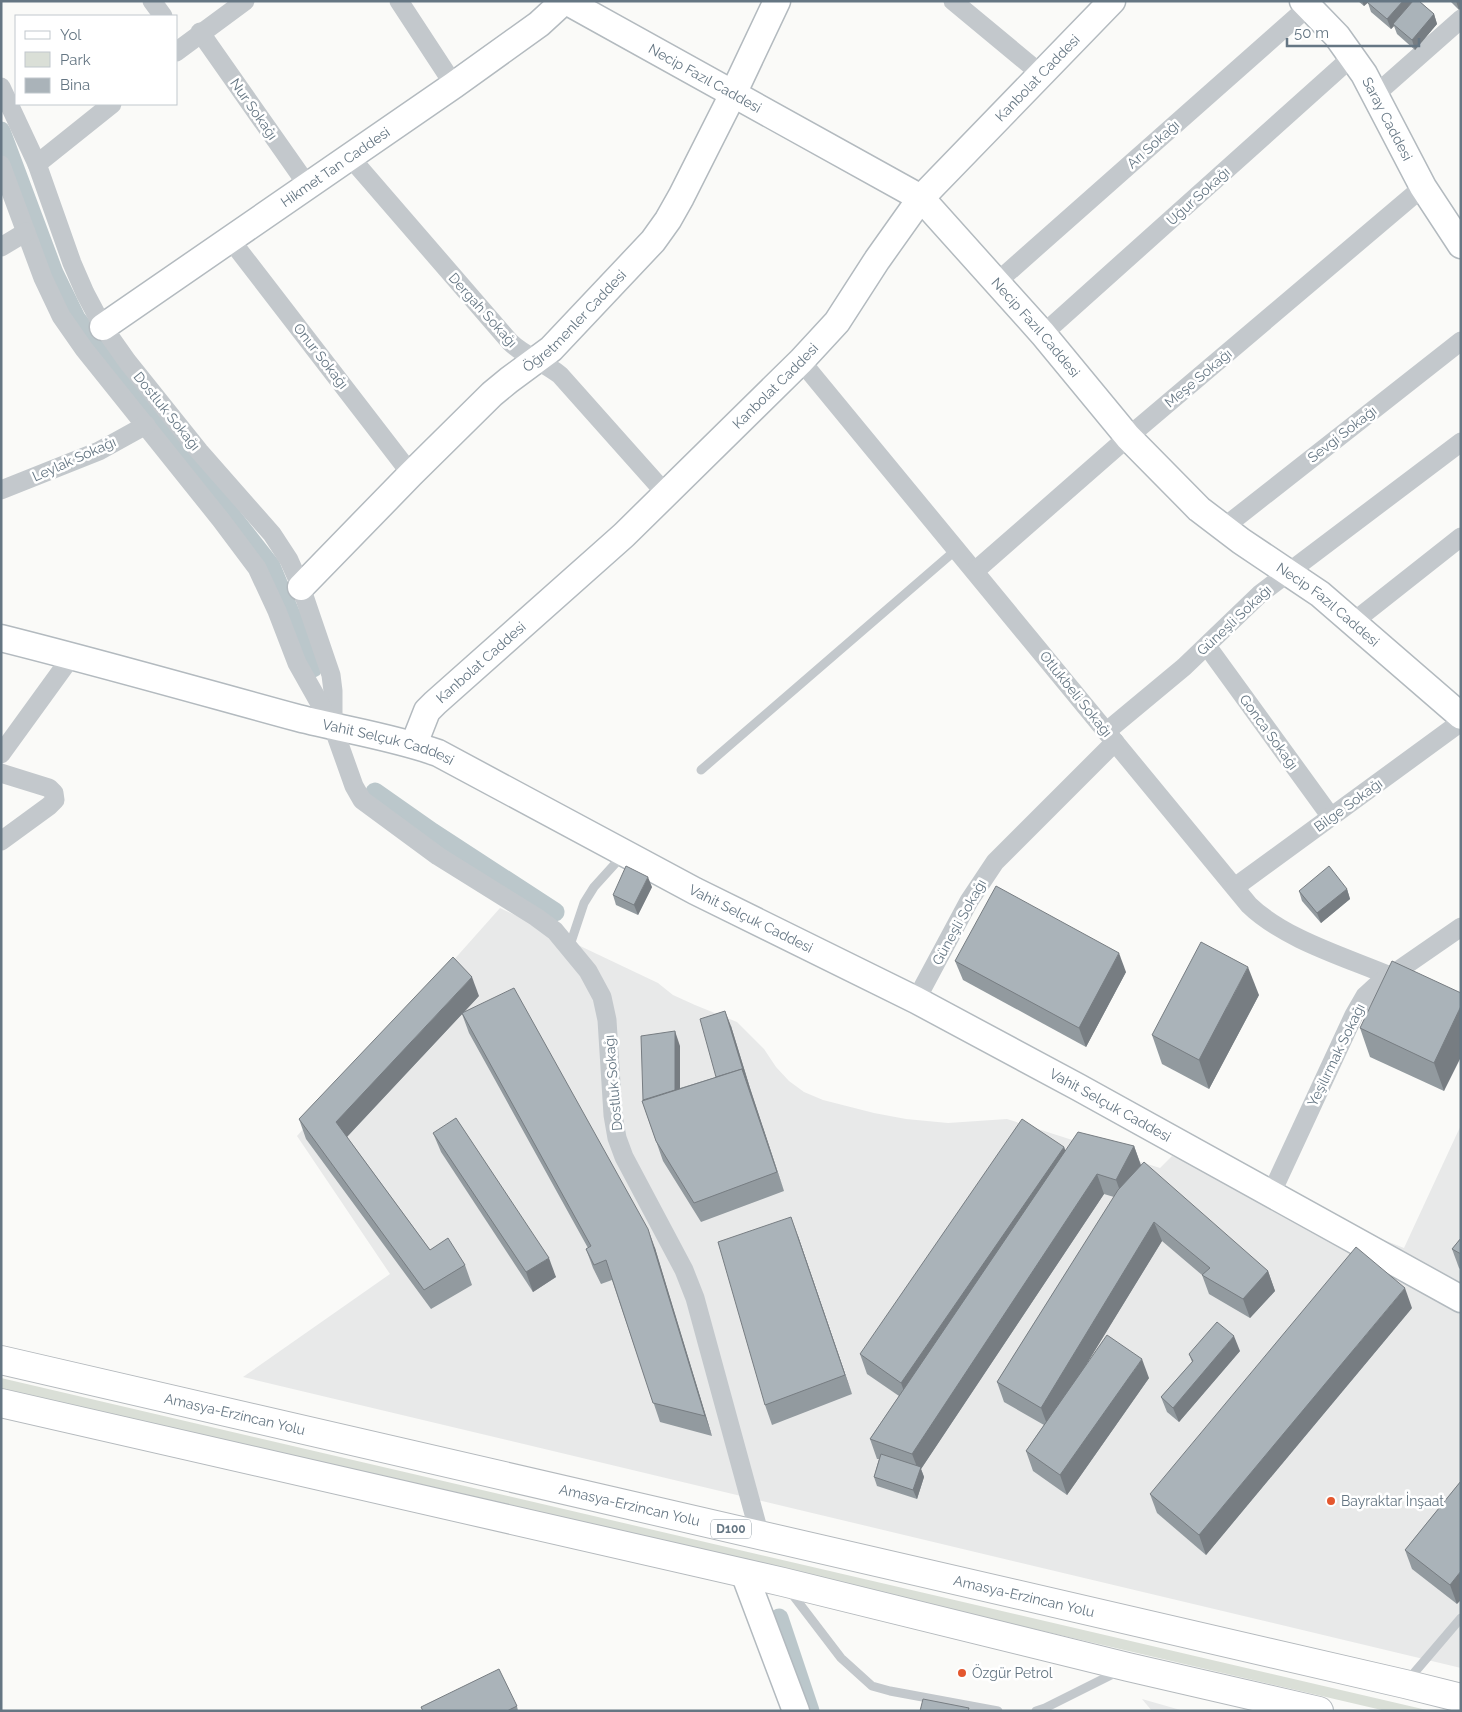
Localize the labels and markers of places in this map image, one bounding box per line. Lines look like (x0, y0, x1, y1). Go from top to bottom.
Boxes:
place label: Bayraktar İnşaat (1341, 1491, 1444, 1509)
marker: Bayraktar İnşaat (1325, 1495, 1337, 1507)
place label: Özgür Petrol (972, 1663, 1053, 1681)
marker: Özgür Petrol (956, 1667, 968, 1679)

